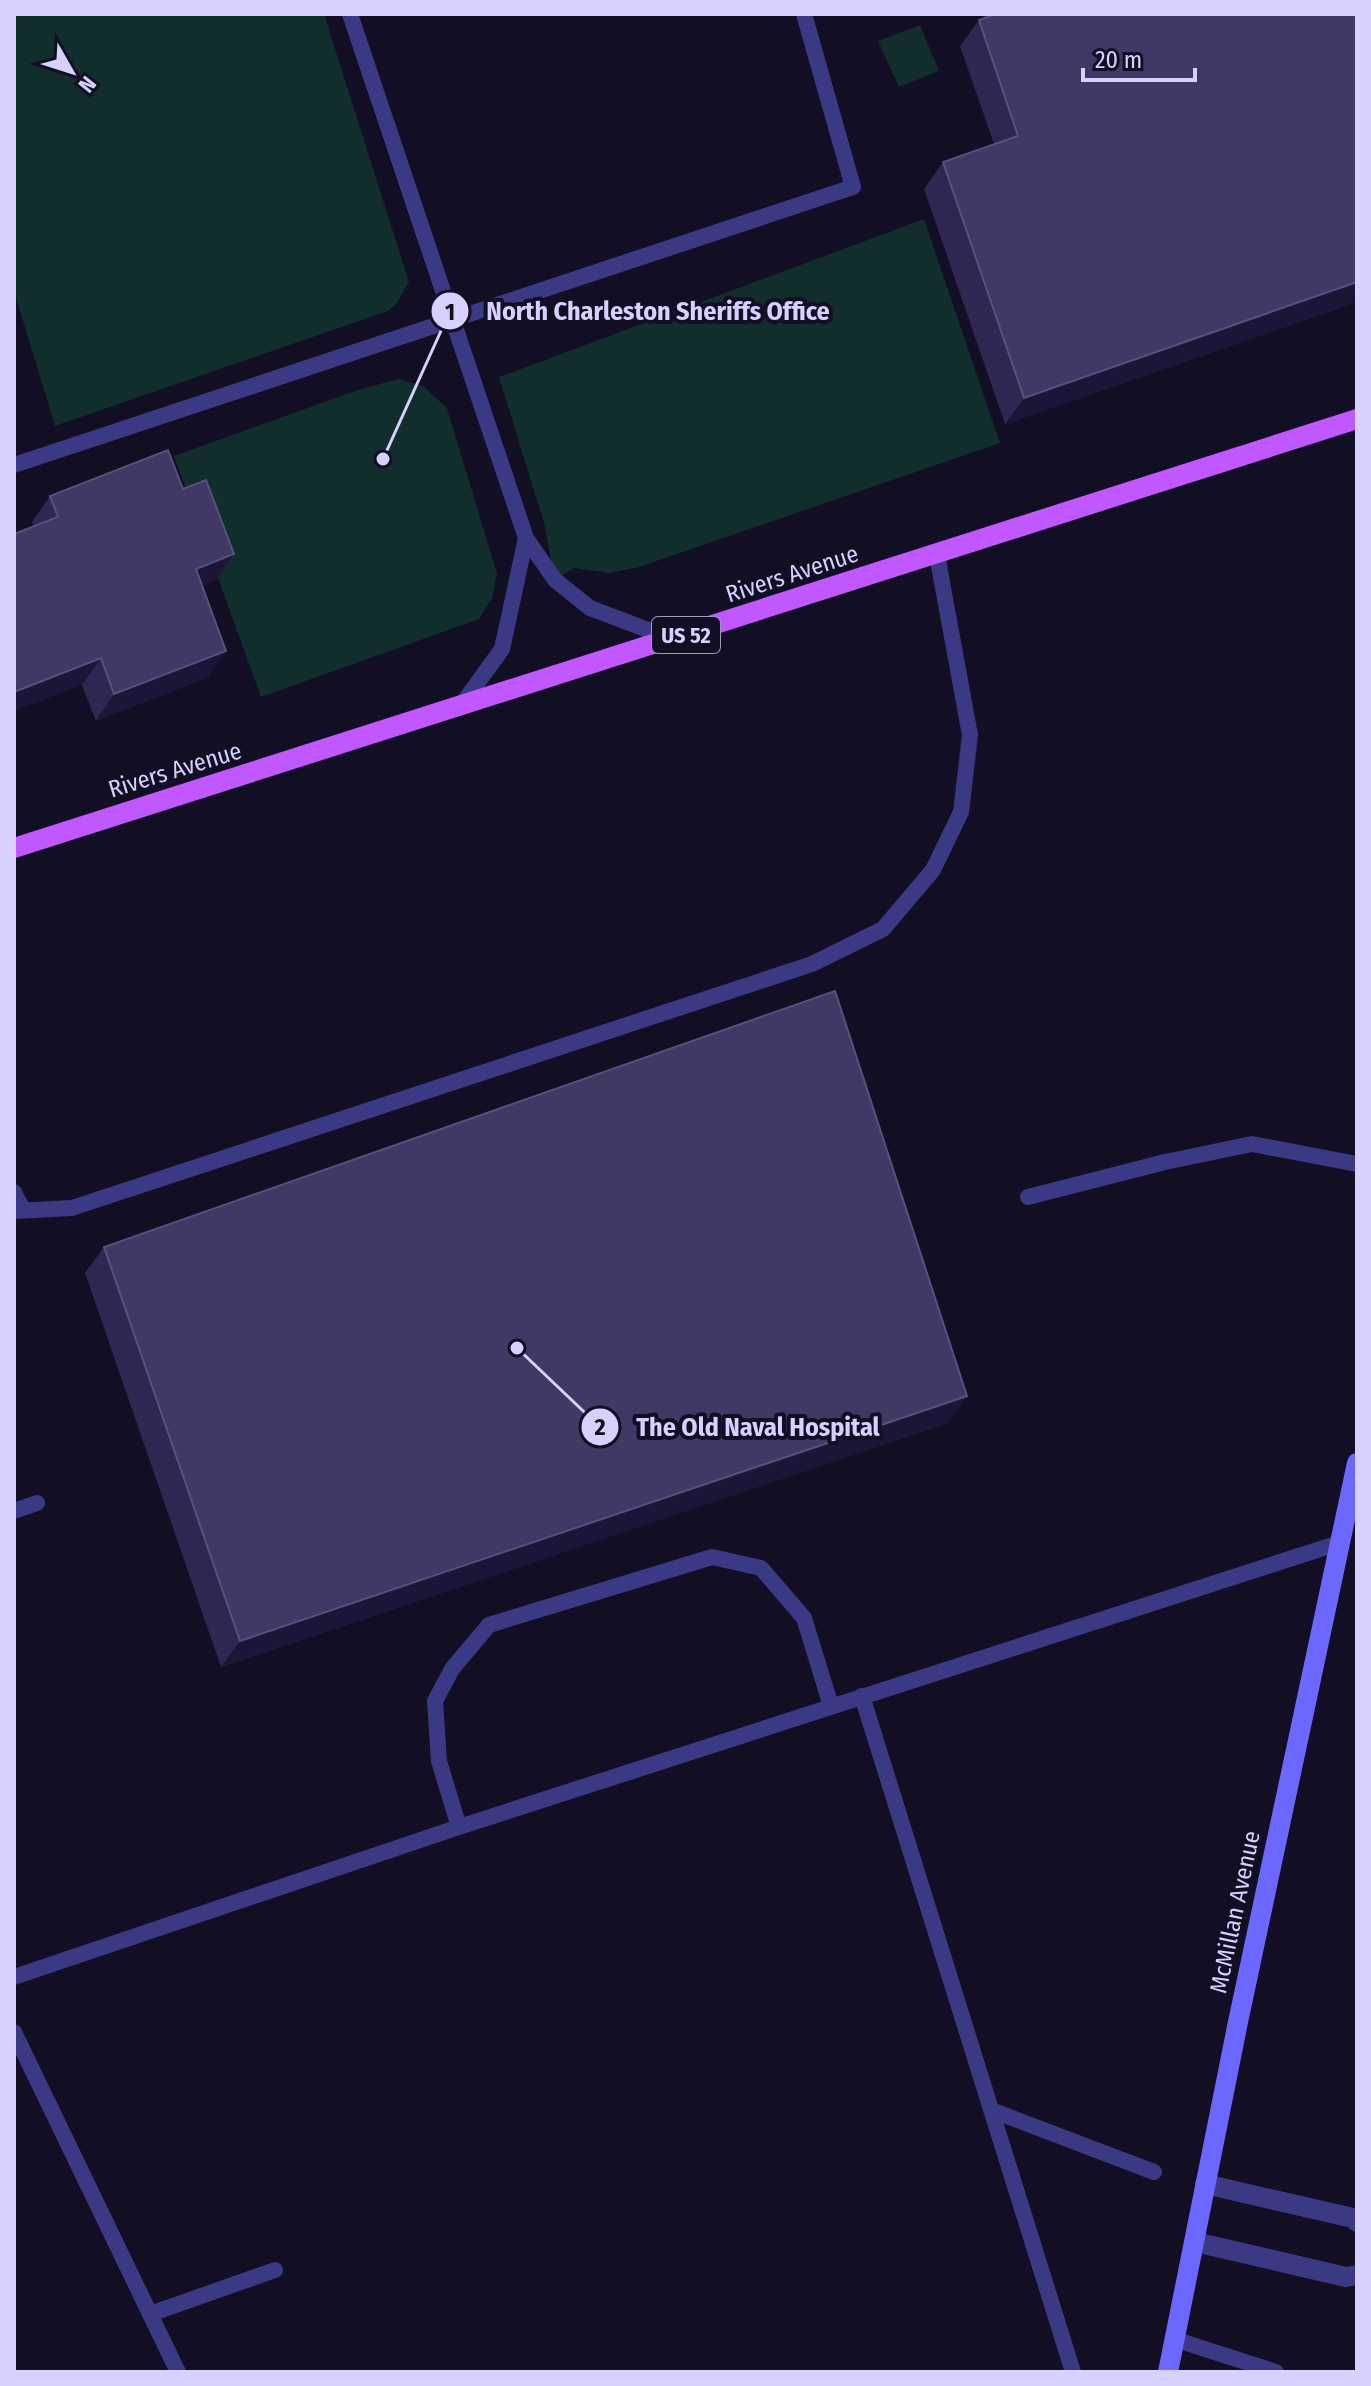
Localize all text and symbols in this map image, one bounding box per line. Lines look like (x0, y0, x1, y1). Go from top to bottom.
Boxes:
north arrow (32, 32, 112, 112)
scale bar (1083, 32, 1195, 82)
text: 20 m (1095, 46, 1142, 74)
text: N (73, 71, 102, 98)
callout: North Charleston Sheriffs Office (430, 286, 846, 336)
text: North Charleston Sheriffs Office (486, 296, 830, 327)
text: 1 (445, 298, 455, 326)
street label: Rivers Avenue (722, 539, 862, 609)
road number: US 52 (652, 617, 720, 653)
street label: Rivers Avenue (105, 736, 245, 804)
callout: The Old Naval Hospital (580, 1402, 895, 1452)
text: The Old Naval Hospital (636, 1412, 881, 1443)
text: 2 (593, 1413, 606, 1441)
street label: McMillan Avenue (1204, 1828, 1266, 1996)

